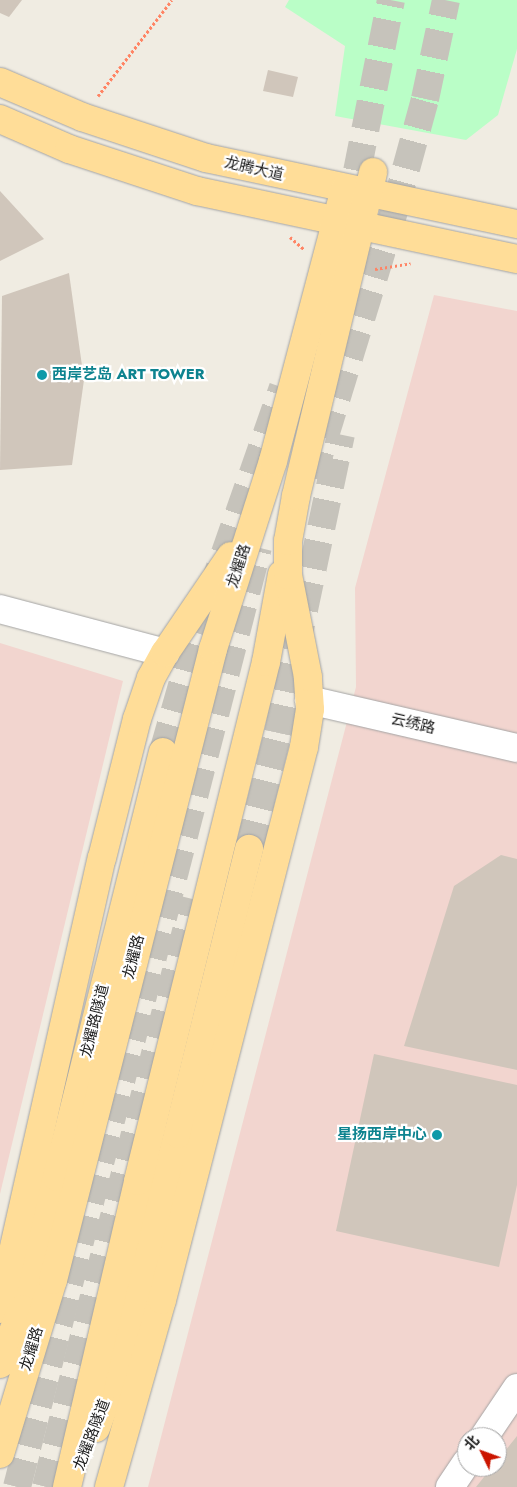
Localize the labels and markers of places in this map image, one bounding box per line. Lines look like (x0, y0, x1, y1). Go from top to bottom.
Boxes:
place label: 西岸艺岛 ART TOWER (52, 366, 204, 384)
marker: 西岸艺岛 ART TOWER (36, 369, 48, 381)
place label: 星扬西岸中心 (337, 1126, 427, 1144)
marker: 星扬西岸中心 (431, 1129, 443, 1141)

